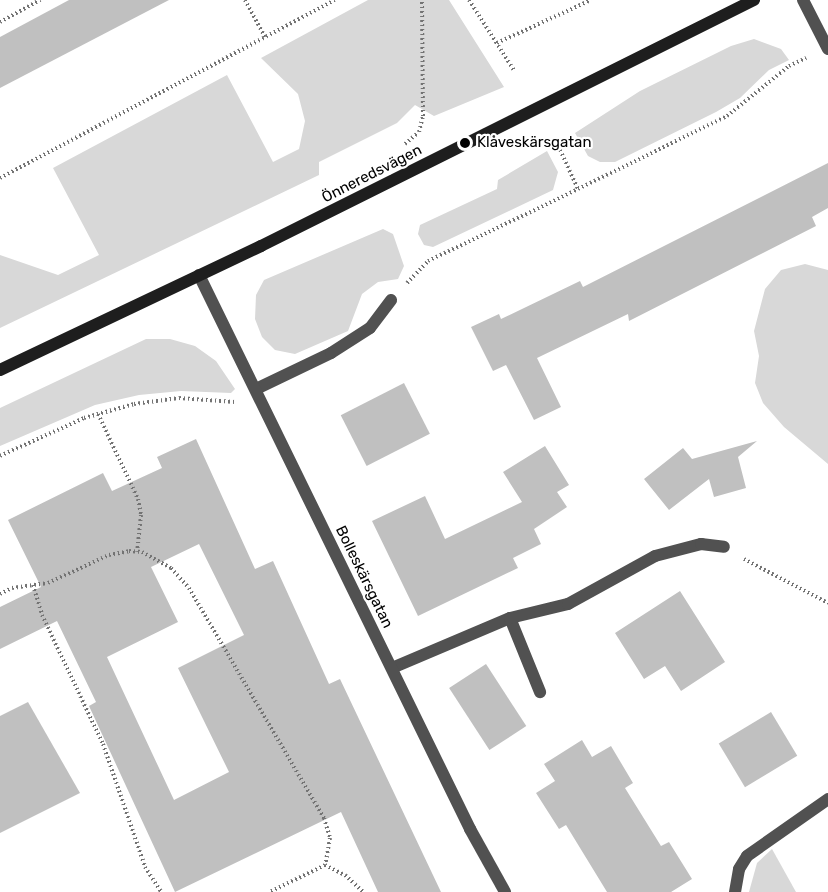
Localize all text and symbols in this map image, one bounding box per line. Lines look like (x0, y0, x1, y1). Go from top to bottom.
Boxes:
place label: Klåveskärsgatan (477, 134, 591, 152)
marker: Klåveskärsgatan (458, 136, 472, 150)
street label: Önneredsvägen (319, 141, 425, 207)
street label: Bolleskärsgatan (331, 523, 397, 631)

